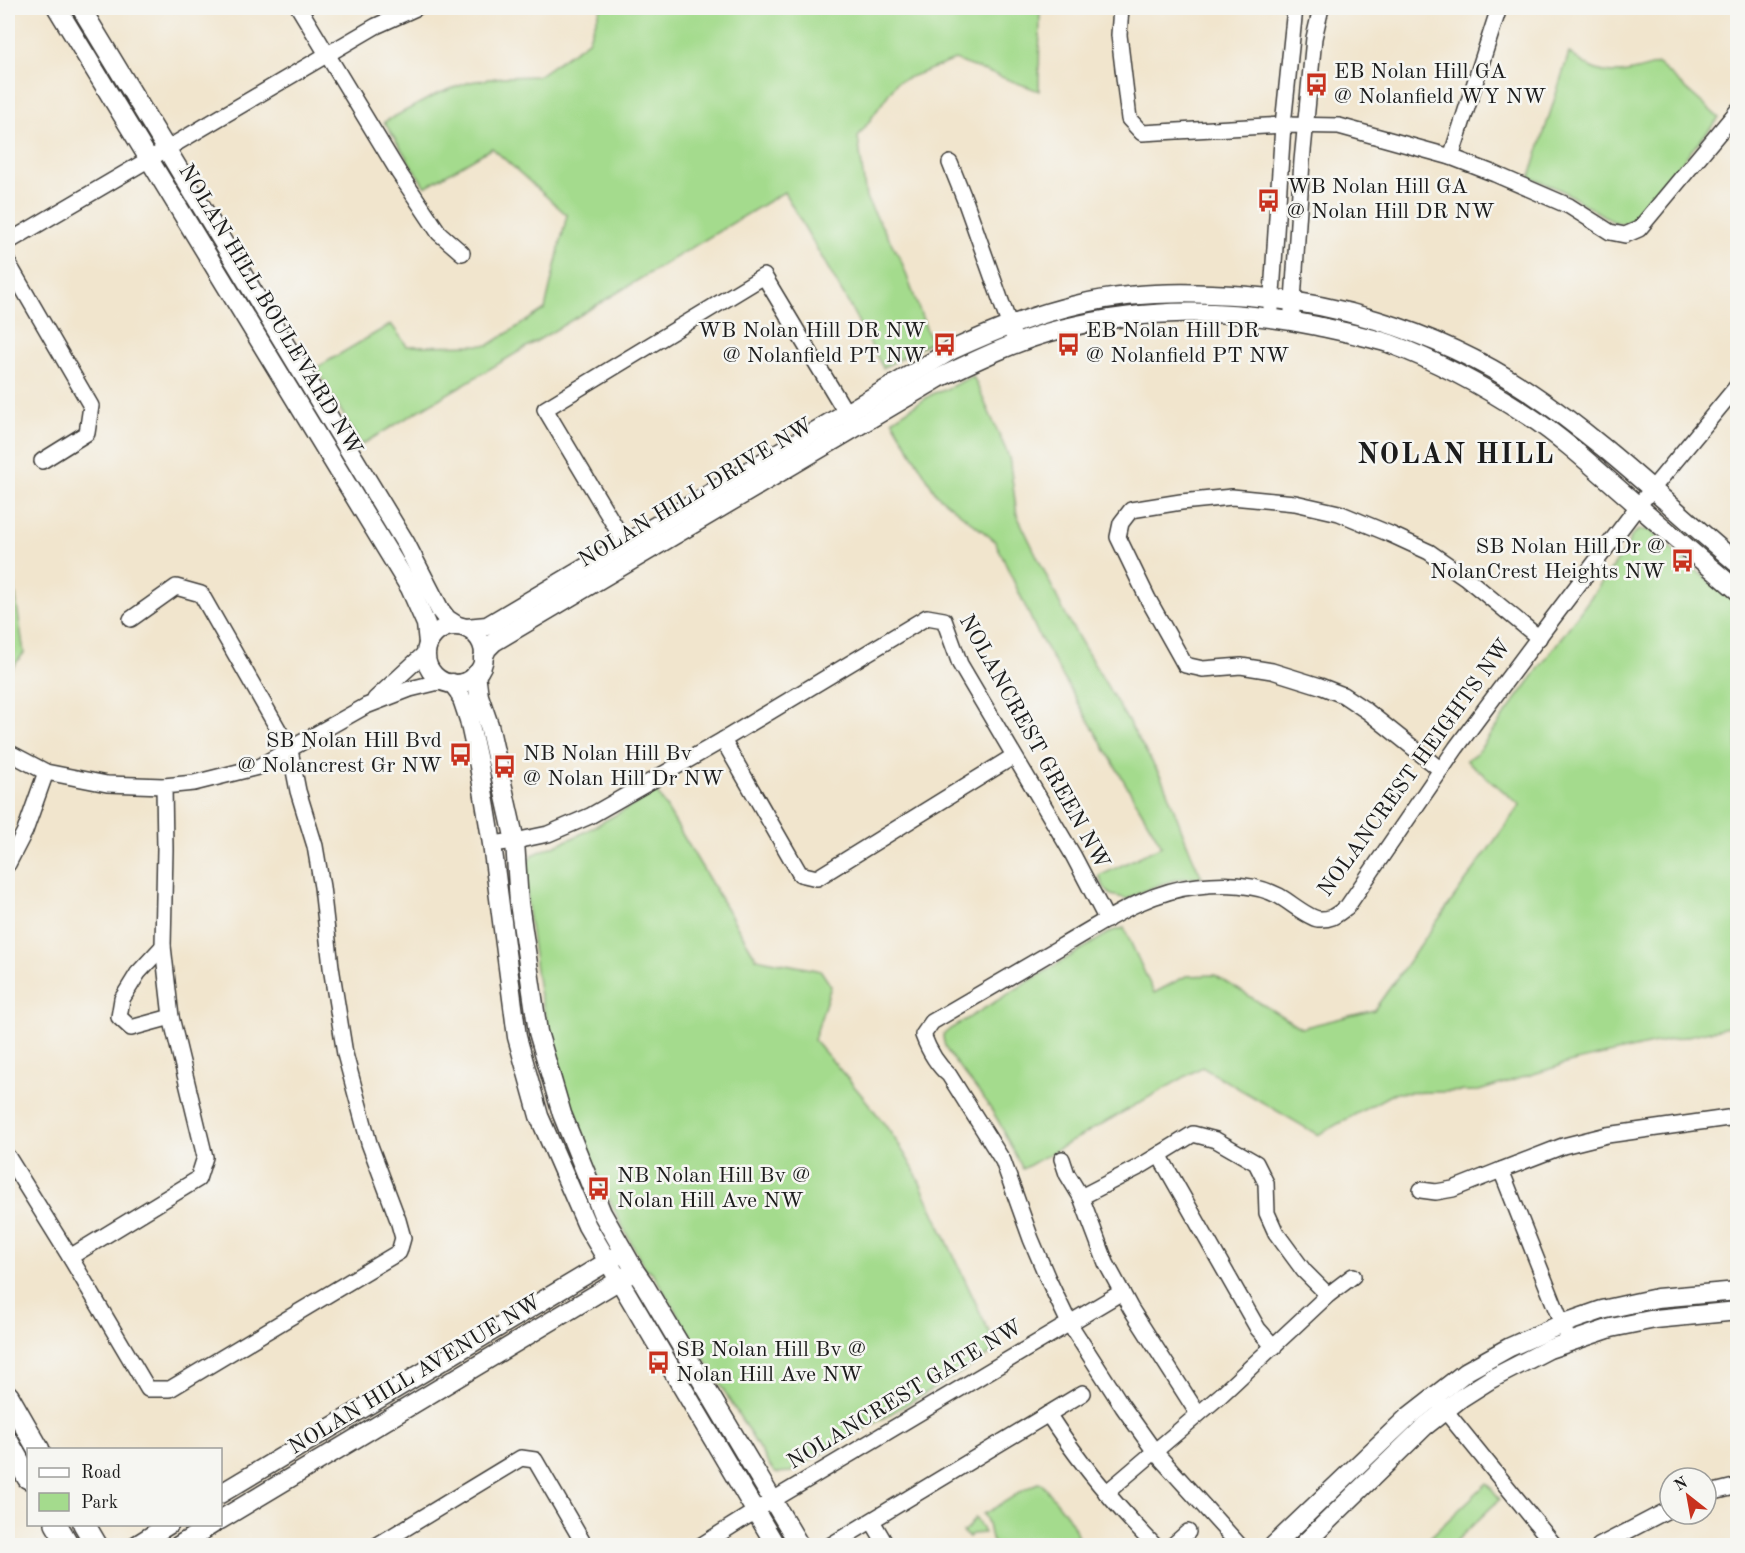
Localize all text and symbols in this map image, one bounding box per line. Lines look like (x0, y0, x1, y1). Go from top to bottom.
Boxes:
place label: EB Nolan Hill GA @ Nolanfield WY NW (1334, 61, 1546, 108)
bus stop icon: EB Nolan Hill GA @ Nolanfield WY NW (1303, 72, 1329, 98)
street label: NOLAN HILL BOULEVARD NW (174, 160, 366, 460)
place label: WB Nolan Hill GA @ Nolan Hill DR NW (1287, 176, 1495, 223)
bus stop icon: WB Nolan Hill GA @ Nolan Hill DR NW (1256, 187, 1282, 213)
place label: WB Nolan Hill DR NW @ Nolanfield PT NW (698, 320, 926, 367)
place label: EB Nolan Hill DR @ Nolanfield PT NW (1086, 320, 1289, 367)
bus stop icon: WB Nolan Hill DR NW @ Nolanfield PT NW (931, 331, 957, 357)
bus stop icon: EB Nolan Hill DR @ Nolanfield PT NW (1055, 331, 1081, 357)
street label: NOLAN HILL DRIVE NW (575, 414, 817, 572)
district label: NOLAN HILL (1357, 442, 1555, 470)
place label: SB Nolan Hill Dr @ NolanCrest Heights NW (1430, 536, 1665, 583)
bus stop icon: SB Nolan Hill Dr @ NolanCrest Heights NW (1670, 547, 1696, 573)
street label: NOLANCREST GREEN NW (955, 611, 1113, 873)
street label: NOLANCREST HEIGHTS NW (1314, 635, 1516, 901)
place label: SB Nolan Hill Bvd @ Nolancrest Gr NW (238, 730, 442, 777)
bus stop icon: SB Nolan Hill Bvd @ Nolancrest Gr NW (447, 741, 473, 767)
place label: NB Nolan Hill Bv @ Nolan Hill Dr NW (523, 743, 724, 790)
bus stop icon: NB Nolan Hill Bv @ Nolan Hill Dr NW (492, 754, 518, 780)
place label: NB Nolan Hill Bv @ Nolan Hill Ave NW (617, 1165, 810, 1212)
bus stop icon: NB Nolan Hill Bv @ Nolan Hill Ave NW (586, 1176, 612, 1202)
street label: NOLAN HILL AVENUE NW (285, 1291, 545, 1459)
street label: NOLANCREST GATE NW (784, 1316, 1026, 1474)
place label: SB Nolan Hill Bv @ Nolan Hill Ave NW (676, 1339, 866, 1386)
bus stop icon: SB Nolan Hill Bv @ Nolan Hill Ave NW (645, 1350, 671, 1376)
legend (27, 1448, 222, 1526)
text: Road (81, 1464, 121, 1482)
north arrow (1658, 1466, 1718, 1526)
text: N (1672, 1474, 1691, 1495)
text: Park (81, 1494, 118, 1512)

